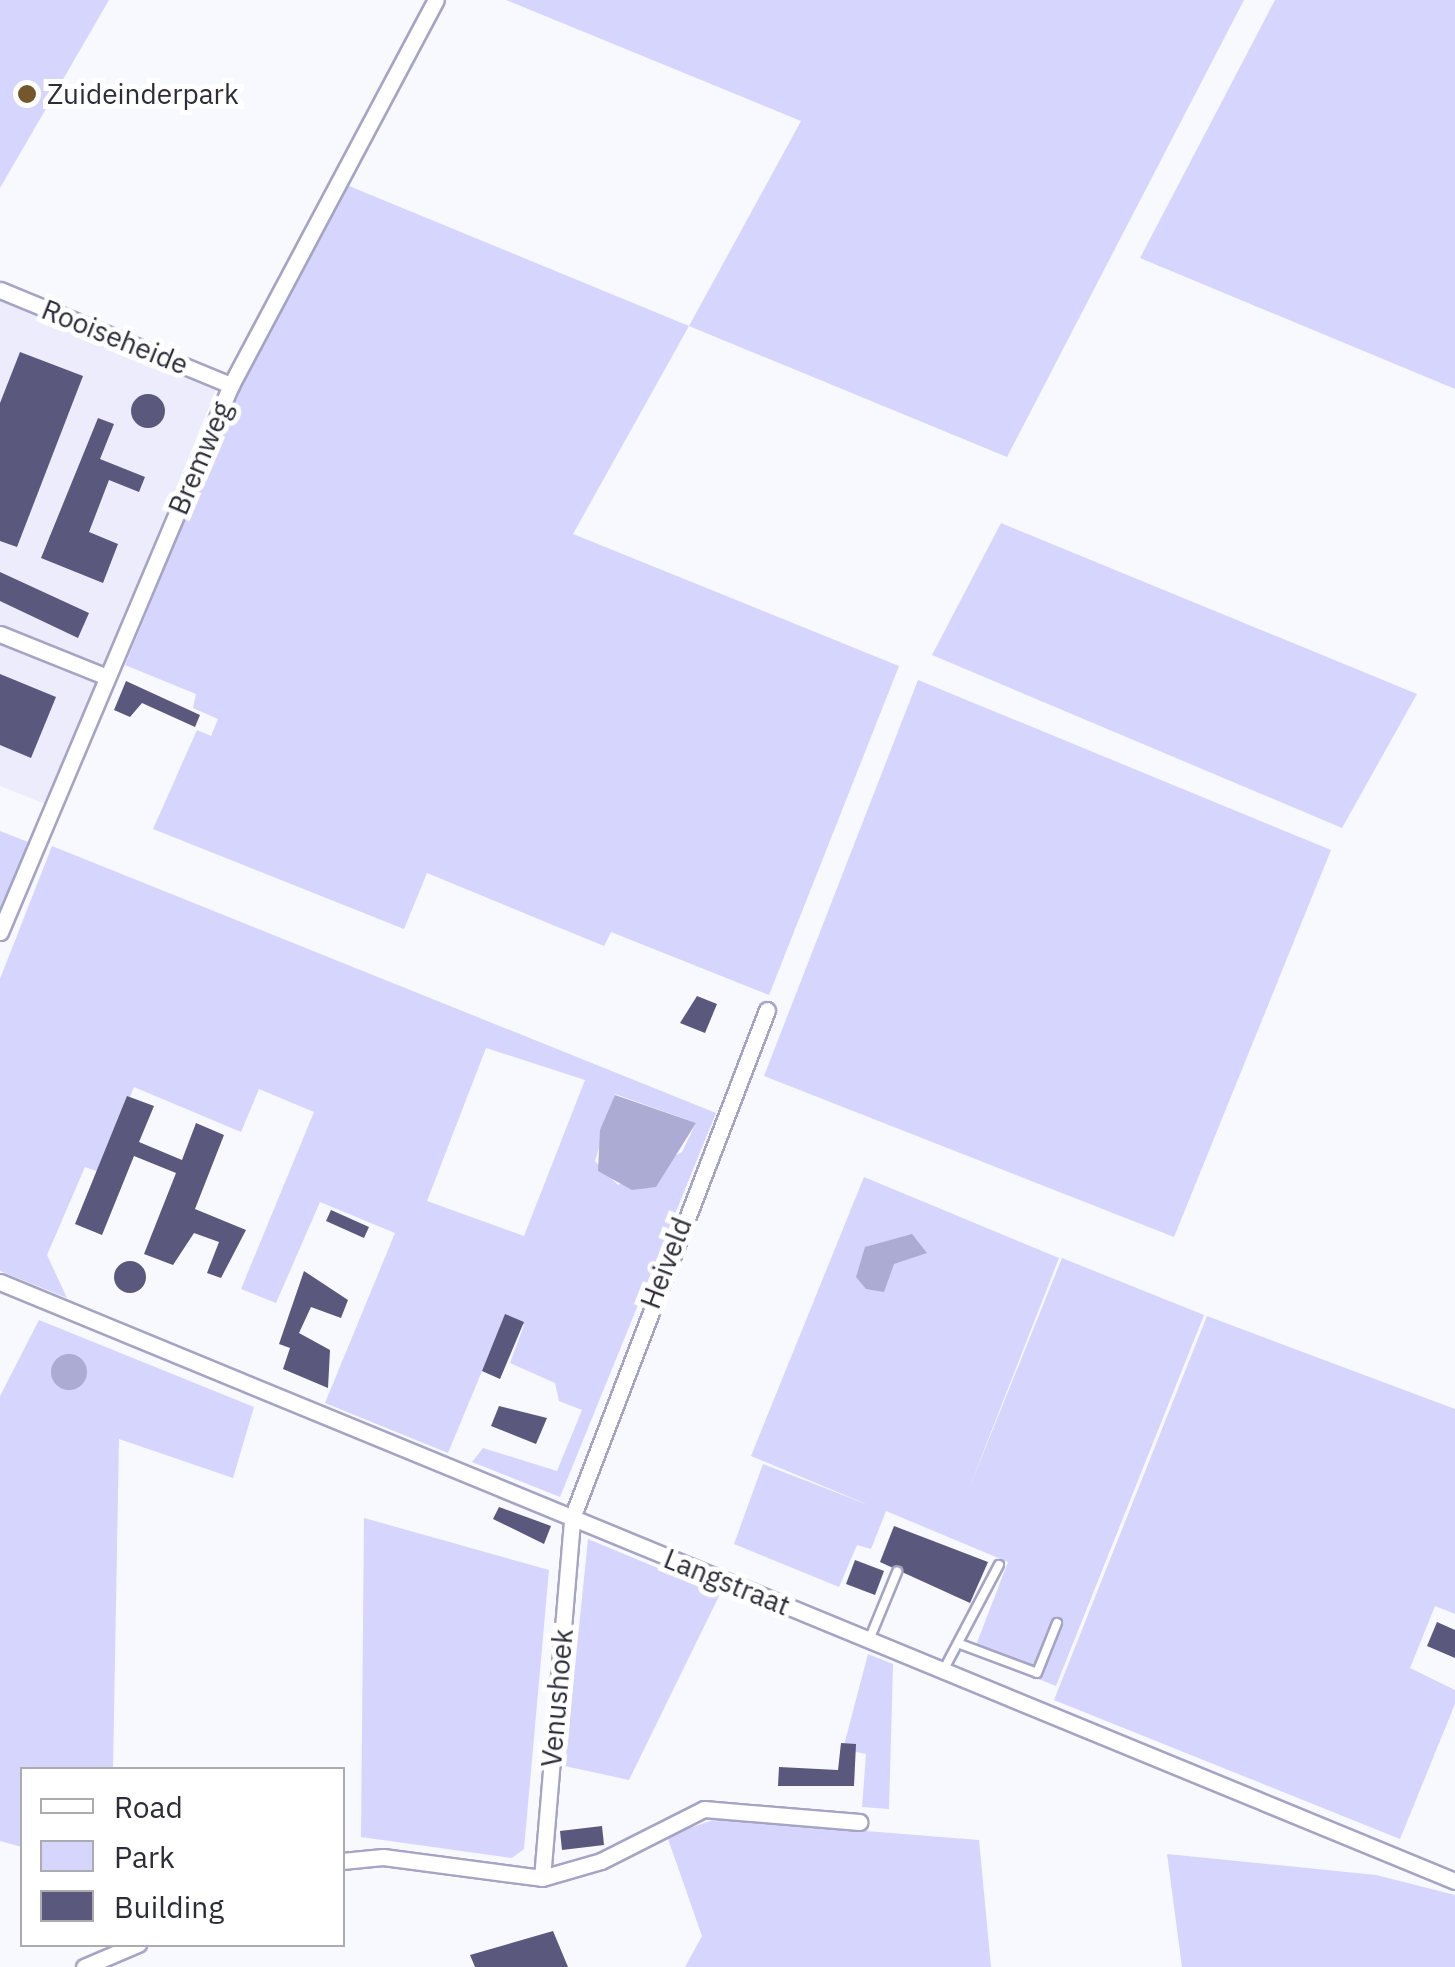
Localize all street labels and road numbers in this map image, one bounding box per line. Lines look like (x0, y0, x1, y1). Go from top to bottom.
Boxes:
street label: Rooiseheide (37, 292, 193, 382)
street label: Bremweg (161, 396, 239, 520)
street label: Heiveld (633, 1213, 699, 1313)
street label: Langstraat (659, 1542, 795, 1622)
street label: Venushoek (534, 1627, 580, 1769)

